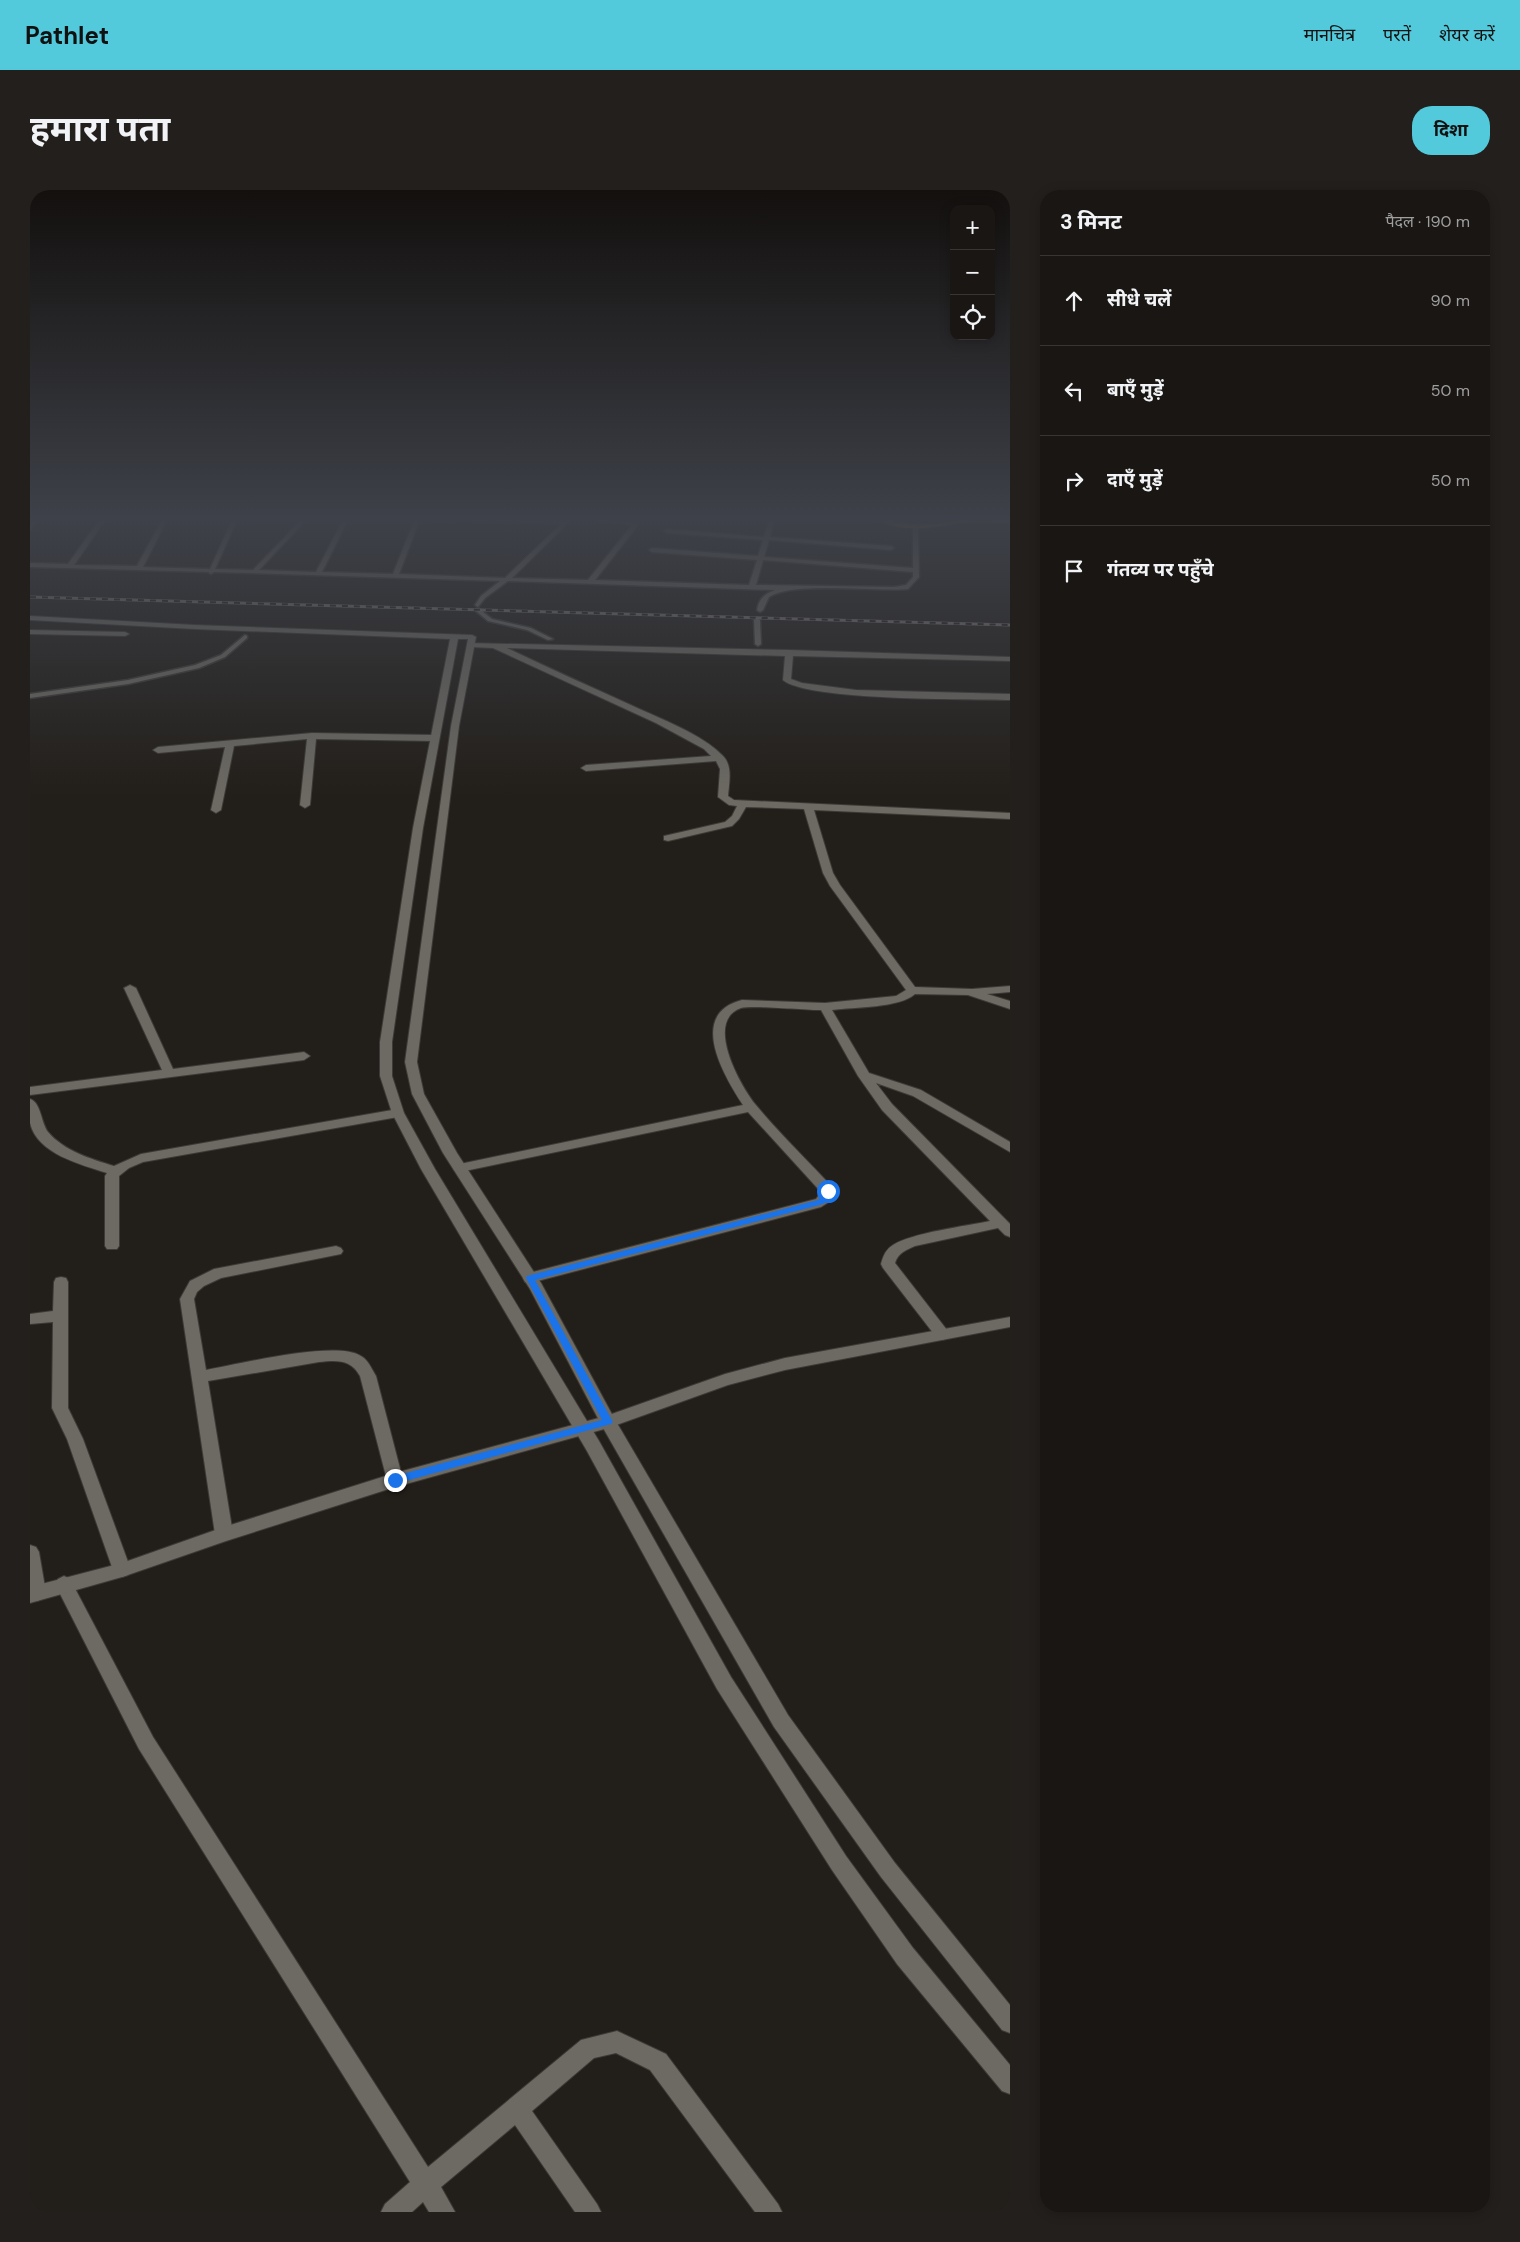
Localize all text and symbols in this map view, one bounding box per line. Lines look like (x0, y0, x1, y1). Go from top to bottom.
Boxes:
text: Pathlet (25, 20, 109, 51)
text: मानचित्र (1304, 23, 1355, 47)
text: परतें (1383, 23, 1411, 47)
text: शेयर करें (1439, 23, 1495, 47)
text: हमारा पता (30, 106, 170, 152)
button: दिशा (1412, 106, 1490, 155)
map controls (950, 205, 995, 340)
button: + (950, 205, 995, 250)
text: 3 मिनट (1060, 208, 1122, 236)
text: पैदल · 190 m (1385, 211, 1470, 232)
button: − (950, 250, 995, 295)
icon: ahead (1060, 287, 1088, 315)
text: सीधे चलें (1107, 287, 1171, 312)
text: 90 m (1430, 290, 1470, 311)
button: locate (950, 295, 995, 340)
icon: left (1060, 377, 1088, 405)
text: बाएँ मुड़ें (1107, 377, 1164, 402)
text: 50 m (1431, 380, 1470, 401)
icon: right (1060, 467, 1088, 495)
text: दाएँ मुड़ें (1107, 467, 1162, 492)
text: 50 m (1431, 470, 1470, 491)
icon: arrive (1060, 557, 1088, 585)
text: गंतव्य पर पहुँचे (1107, 557, 1214, 582)
route start (817, 1180, 840, 1203)
route end (384, 1469, 407, 1492)

